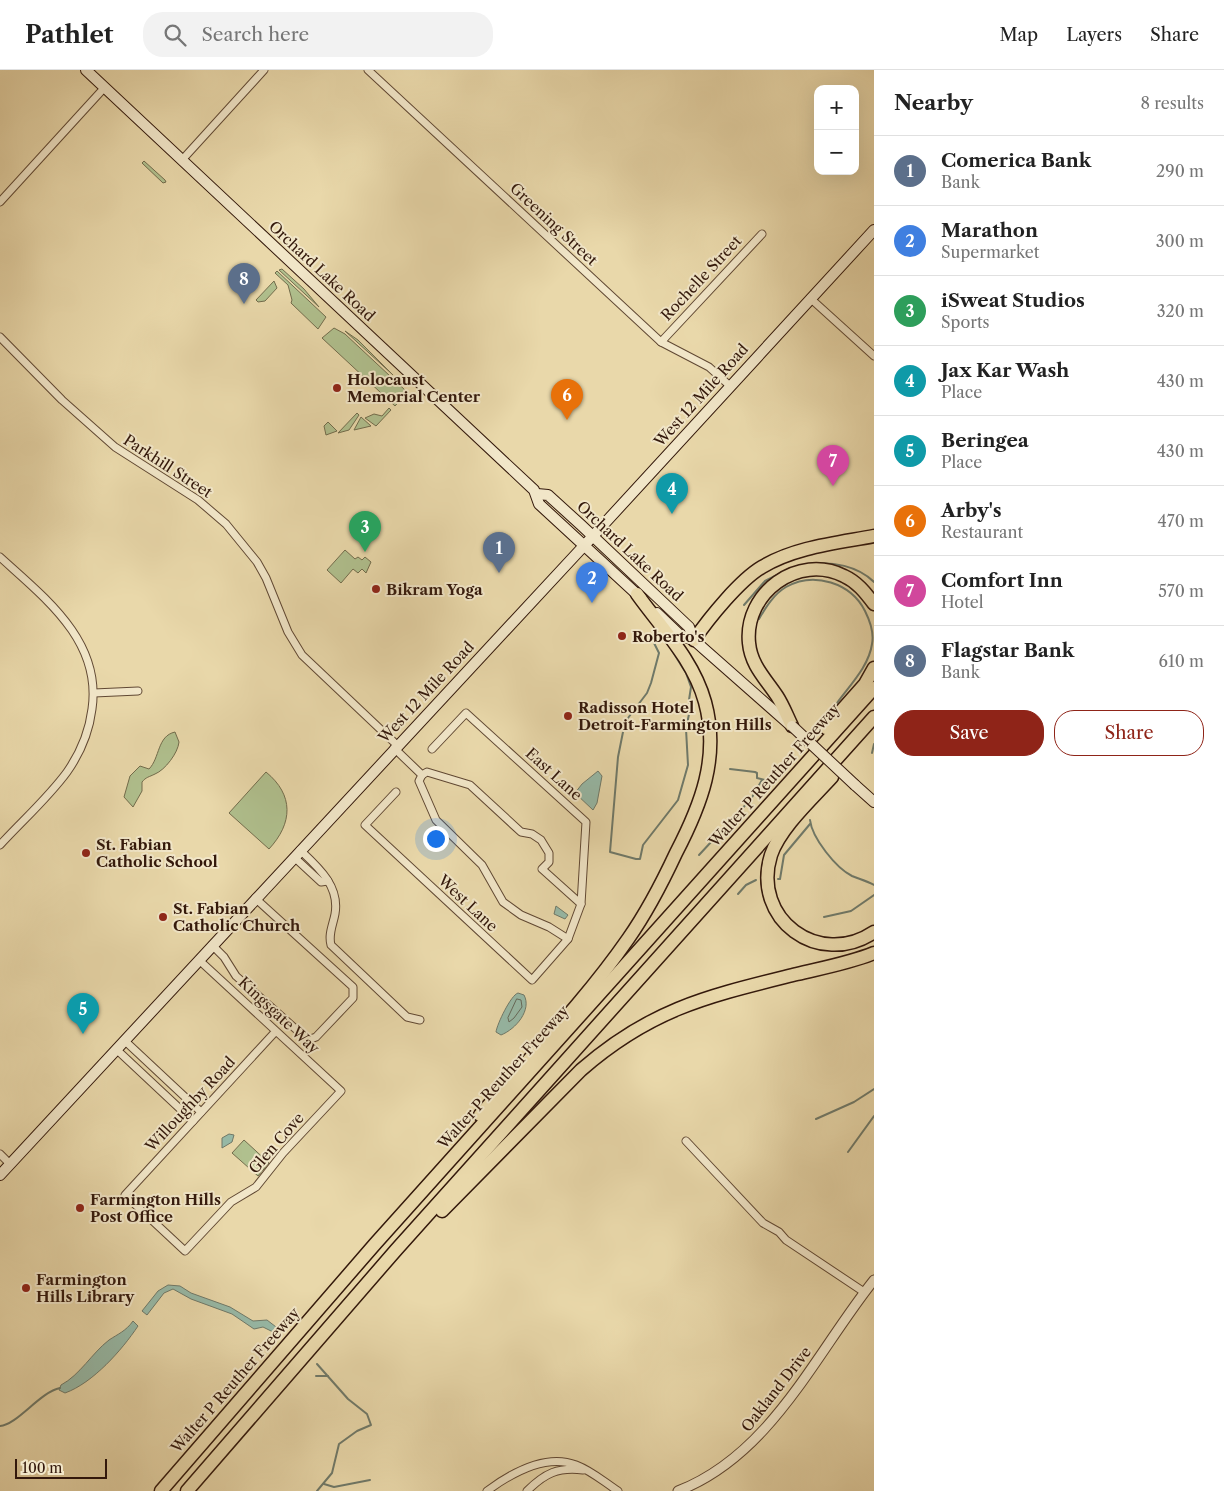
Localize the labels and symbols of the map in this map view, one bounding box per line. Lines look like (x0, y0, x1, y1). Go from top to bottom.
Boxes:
street label: Greening Street (506, 179, 602, 270)
street label: Orchard Lake Road (265, 217, 379, 325)
street label: Rochelle Street (657, 231, 746, 325)
pin: 8 (228, 263, 260, 304)
street label: West 12 Mile Road (649, 340, 752, 451)
place label: Holocaust Memorial Center (347, 370, 481, 406)
pin: 6 (551, 379, 583, 420)
marker: Holocaust Memorial Center (331, 382, 343, 394)
street label: Parkhill Street (120, 430, 217, 502)
pin: 7 (817, 445, 849, 486)
pin: 4 (656, 473, 688, 514)
street label: Orchard Lake Road (573, 497, 687, 605)
pin: 3 (349, 511, 381, 552)
pin: 1 (483, 532, 515, 573)
pin: 2 (576, 562, 608, 603)
place label: Bikram Yoga (386, 580, 483, 599)
marker: Bikram Yoga (370, 583, 382, 595)
place label: Roberto's (632, 627, 705, 646)
marker: Roberto's (616, 630, 628, 642)
street label: West 12 Mile Road (373, 637, 478, 747)
place label: Radisson Hotel Detroit-Farmington Hills (578, 698, 772, 734)
street label: Walter P Reuther Freeway (704, 699, 844, 851)
marker: Radisson Hotel Detroit-Farmington Hills (562, 710, 574, 722)
street label: East Lane (522, 744, 586, 804)
your location (423, 826, 449, 852)
place label: St. Fabian Catholic School (96, 835, 218, 871)
marker: St. Fabian Catholic School (80, 847, 92, 859)
street label: West Lane (433, 870, 502, 935)
place label: St. Fabian Catholic Church (173, 899, 301, 935)
marker: St. Fabian Catholic Church (157, 911, 169, 923)
street label: Kingsgate Way (235, 973, 324, 1058)
pin: 5 (67, 993, 99, 1034)
street label: Walter P Reuther Freeway (433, 1001, 573, 1153)
street label: Willoughby Road (140, 1052, 239, 1156)
street label: Glen Cove (244, 1109, 308, 1177)
place label: Farmington Hills Post Office (90, 1190, 221, 1226)
marker: Farmington Hills Post Office (74, 1202, 86, 1214)
place label: Farmington Hills Library (36, 1270, 135, 1306)
marker: Farmington Hills Library (20, 1282, 32, 1294)
street label: Walter P Reuther Freeway (166, 1303, 304, 1457)
street label: Oakland Drive (737, 1343, 815, 1435)
scale bar (15, 1456, 108, 1479)

